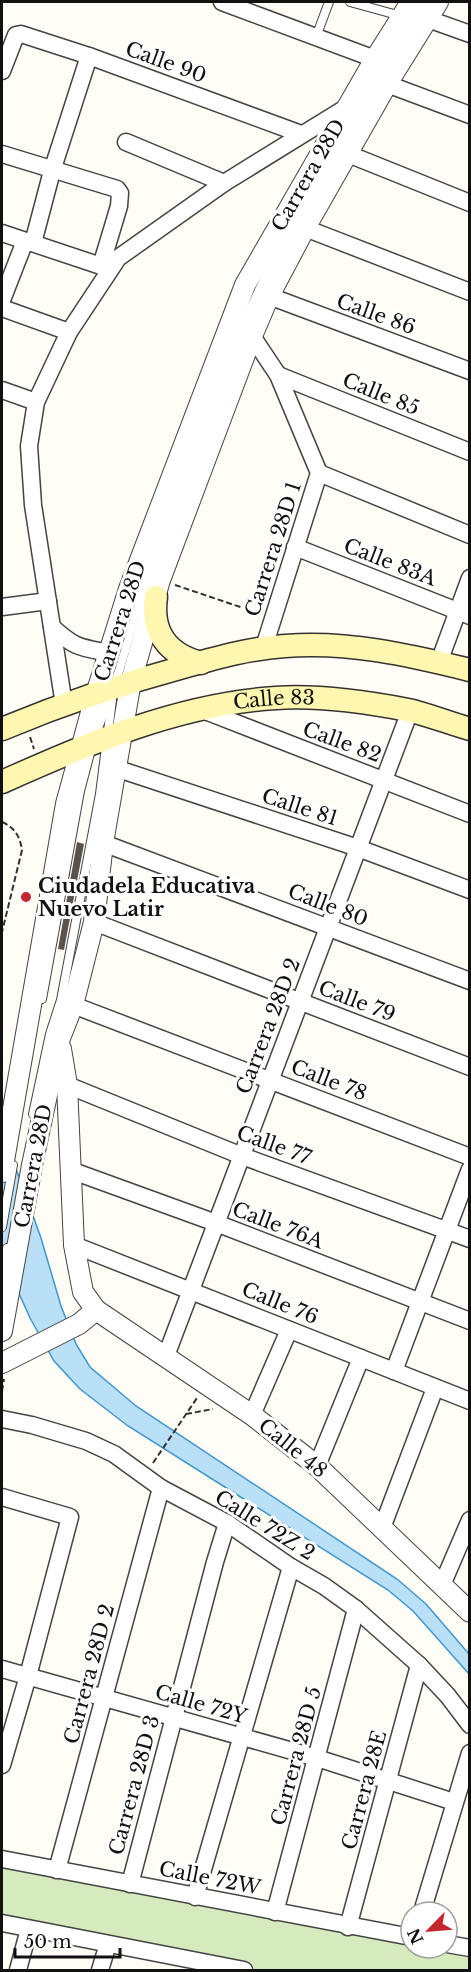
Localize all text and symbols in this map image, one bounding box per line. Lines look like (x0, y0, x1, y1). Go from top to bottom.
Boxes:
street label: Calle 90 (122, 36, 210, 88)
street label: Carrera 28D (266, 115, 350, 235)
street label: Calle 86 (333, 289, 419, 339)
street label: Calle 85 (339, 368, 423, 420)
street label: Carrera 28D 1 (240, 479, 306, 619)
street label: Calle 83A (340, 533, 440, 591)
street label: Carrera 28D (89, 558, 151, 684)
street label: Calle 83 (231, 685, 315, 715)
street label: Calle 82 (299, 717, 385, 767)
street label: Calle 81 (259, 783, 341, 831)
place label: Ciudadela Educativa Nuevo Latir (38, 874, 256, 921)
street label: Calle 80 (285, 879, 371, 931)
marker: Ciudadela Educativa Nuevo Latir (19, 890, 33, 904)
street label: Carrera 28D 2 (231, 955, 305, 1097)
street label: Calle 79 (315, 975, 399, 1027)
street label: Calle 78 (288, 1055, 370, 1105)
street label: Carrera 28D (9, 1102, 57, 1230)
street label: Calle 77 (234, 1120, 315, 1170)
street label: Calle 76A (229, 1197, 327, 1254)
street label: Calle 76 (238, 1277, 322, 1329)
street label: Calle 48 (254, 1413, 332, 1483)
street label: Calle 72Z 2 (211, 1485, 319, 1565)
street label: Carrera 28D 2 (59, 1601, 119, 1747)
street label: Calle 72Y (152, 1679, 250, 1729)
street label: Carrera 28D 5 (266, 1684, 326, 1828)
street label: Carrera 28D 3 (104, 1712, 164, 1858)
street label: Carrera 28E (337, 1728, 391, 1852)
street label: Calle 72W (157, 1856, 263, 1900)
north arrow (399, 1900, 459, 1960)
scale bar (15, 1921, 120, 1959)
text: N (403, 1925, 428, 1947)
text: 50 m (24, 1931, 72, 1953)

